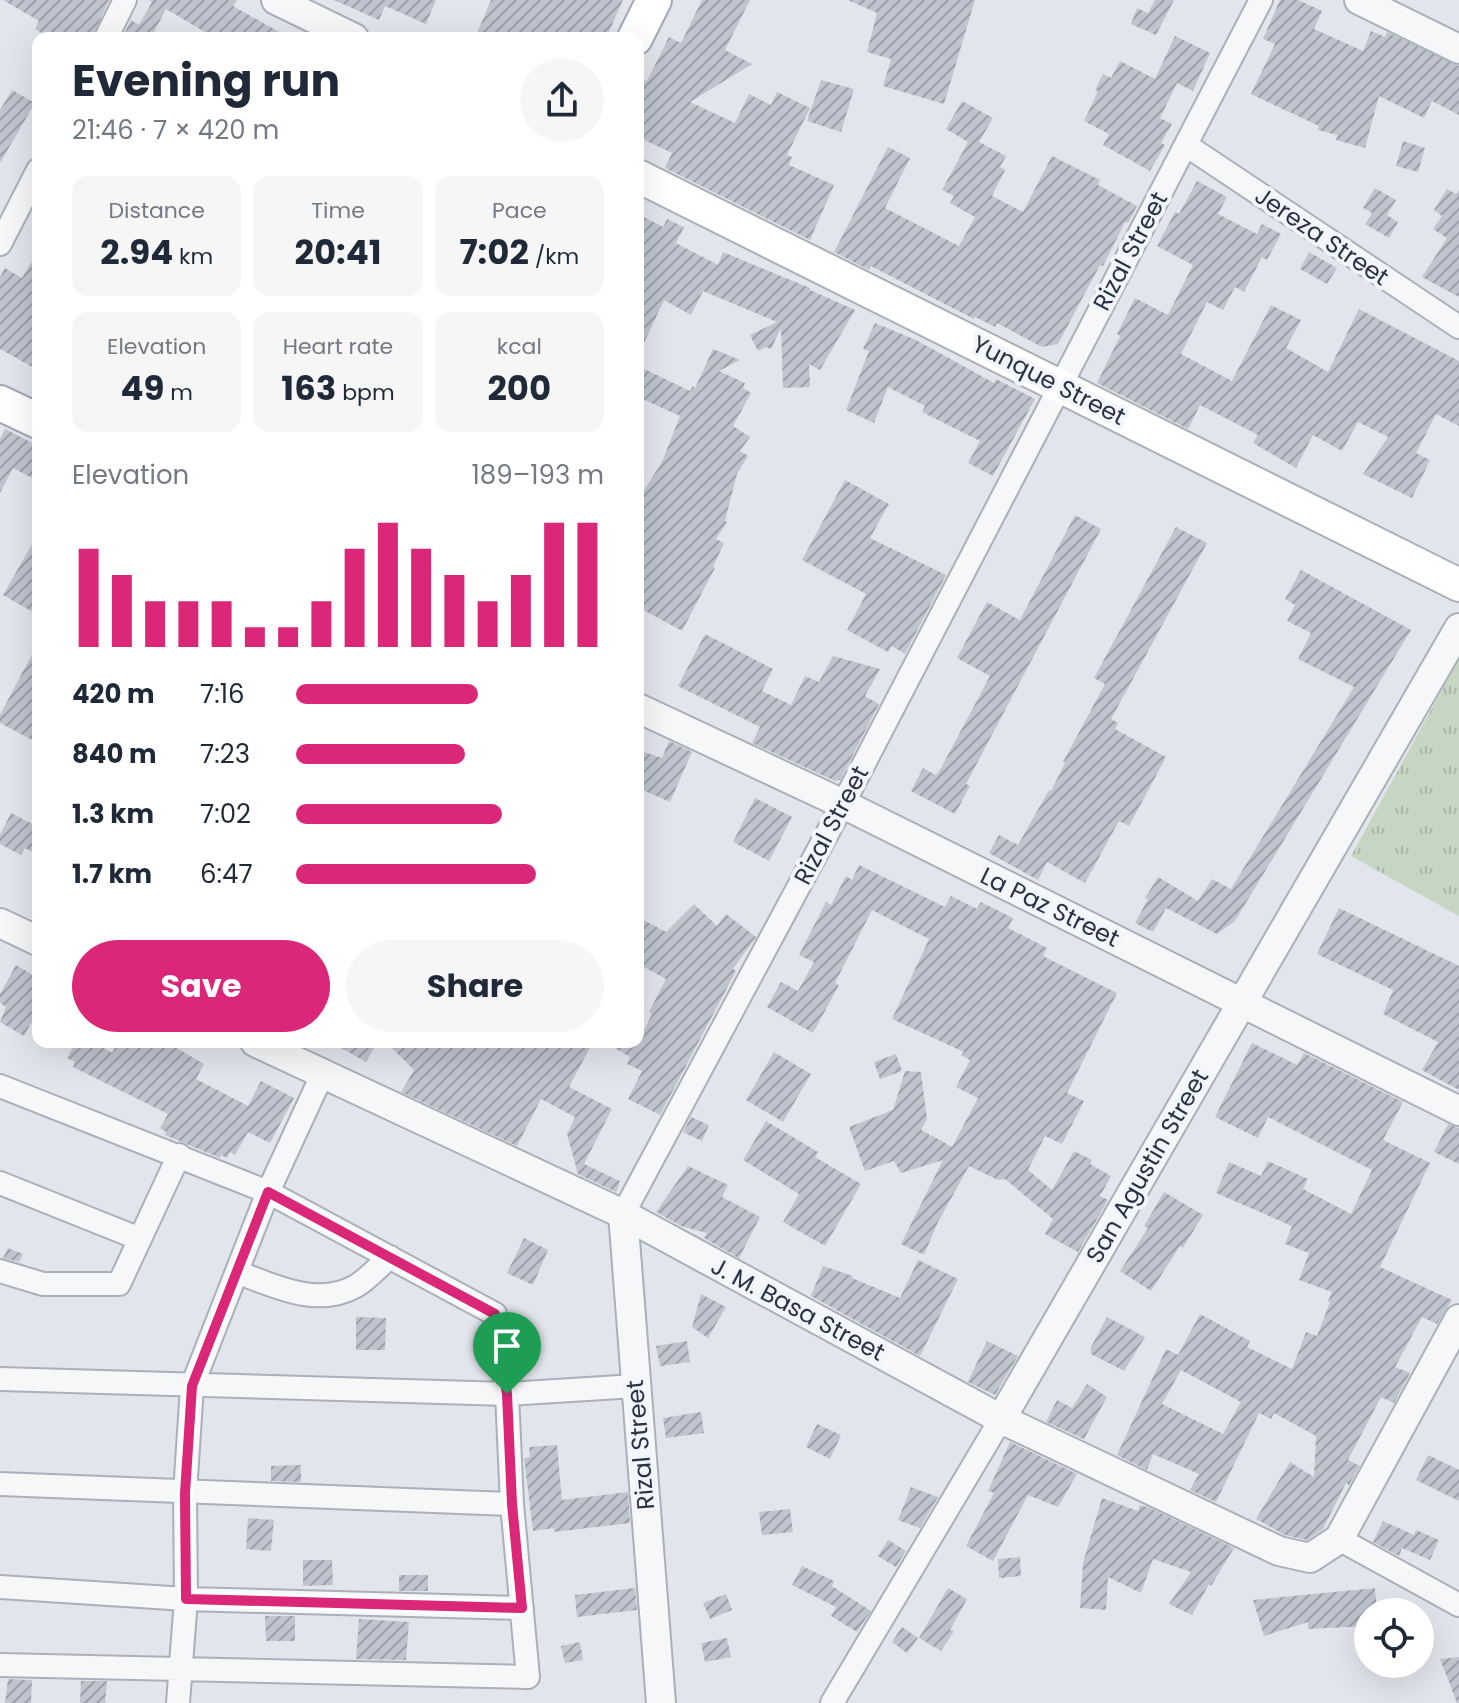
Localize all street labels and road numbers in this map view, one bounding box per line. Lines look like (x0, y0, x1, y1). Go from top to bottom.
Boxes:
street label: Jereza Street (1248, 179, 1396, 293)
street label: Rizal Street (1085, 186, 1175, 316)
street label: Yunque Street (967, 327, 1131, 433)
street label: Rizal Street (786, 760, 876, 890)
street label: La Paz Street (975, 859, 1125, 955)
street label: San Agustin Street (1078, 1063, 1216, 1269)
street label: J. M. Basa Street (705, 1249, 891, 1369)
street label: Rizal Street (618, 1379, 662, 1511)

